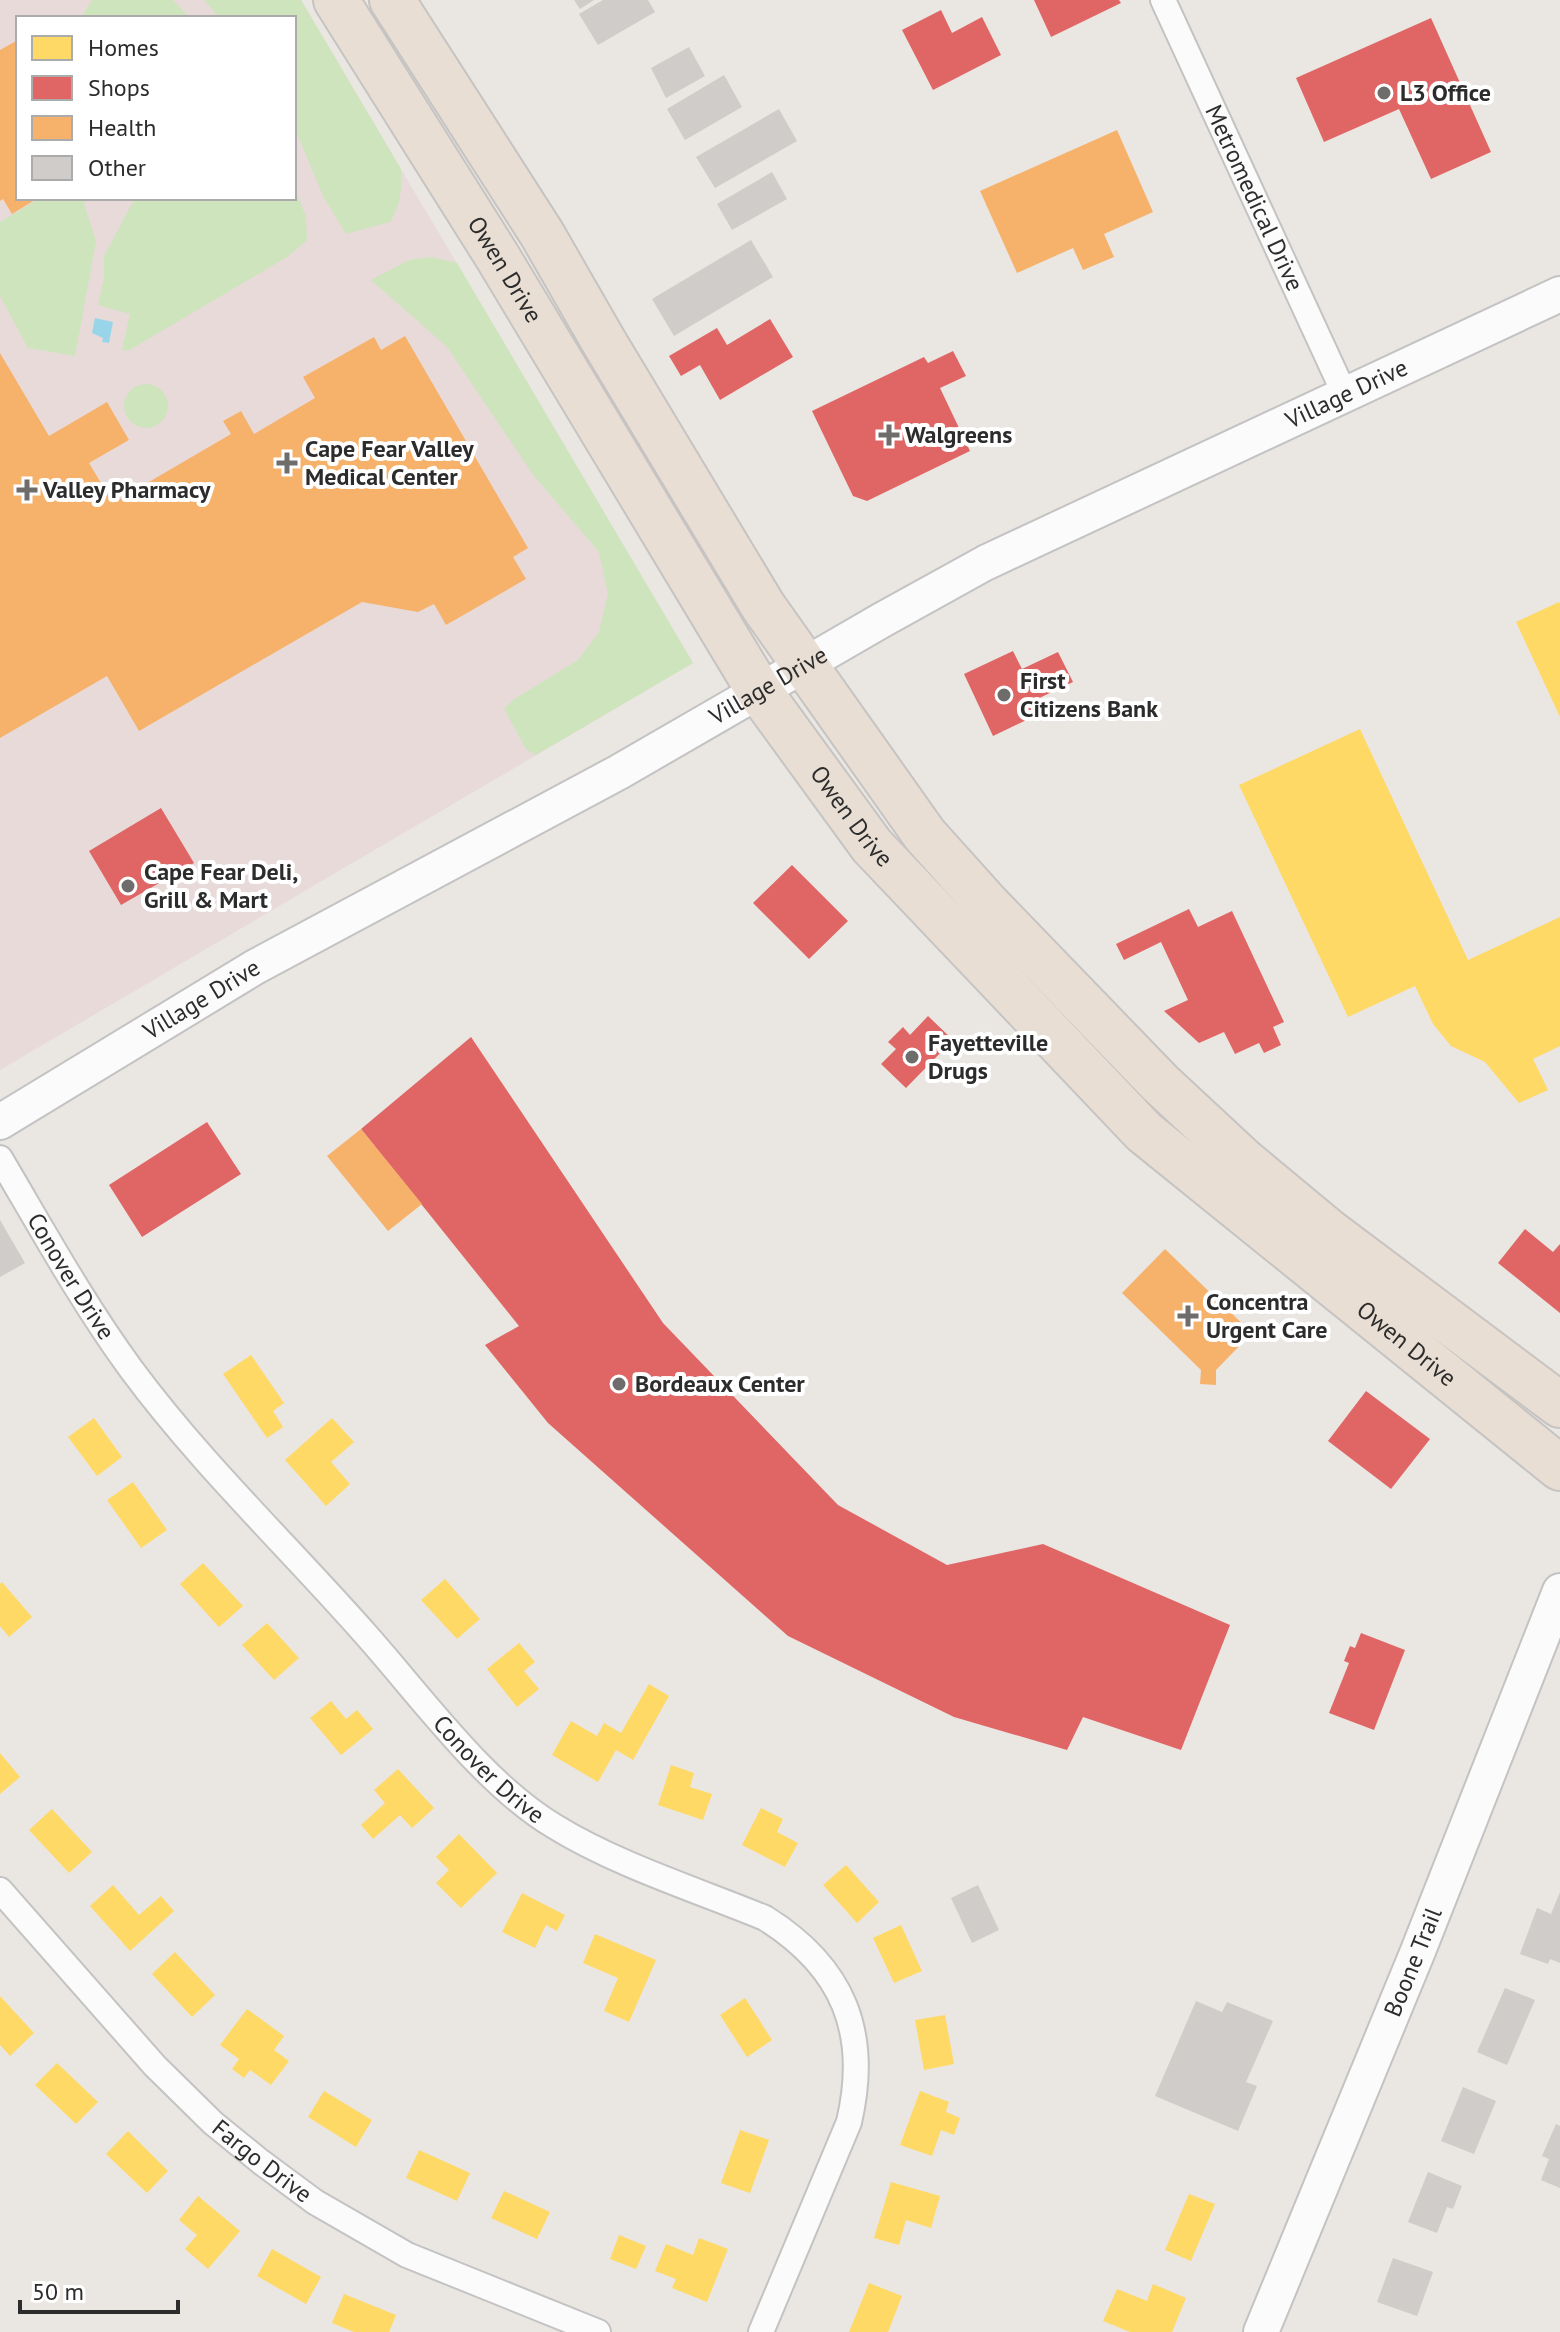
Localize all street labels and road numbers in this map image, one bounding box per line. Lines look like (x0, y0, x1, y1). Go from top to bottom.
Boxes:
street label: Metromedical Drive (1198, 100, 1311, 296)
street label: Owen Drive (461, 210, 550, 328)
street label: Village Drive (1279, 352, 1412, 436)
street label: Village Drive (703, 639, 833, 732)
street label: Owen Drive (803, 759, 900, 873)
street label: Village Drive (136, 952, 266, 1047)
street label: Conover Drive (20, 1207, 122, 1346)
street label: Owen Drive (1351, 1294, 1463, 1393)
street label: Conover Drive (426, 1709, 551, 1830)
street label: Boone Trail (1377, 1903, 1449, 2021)
street label: Fargo Drive (206, 2112, 318, 2210)

